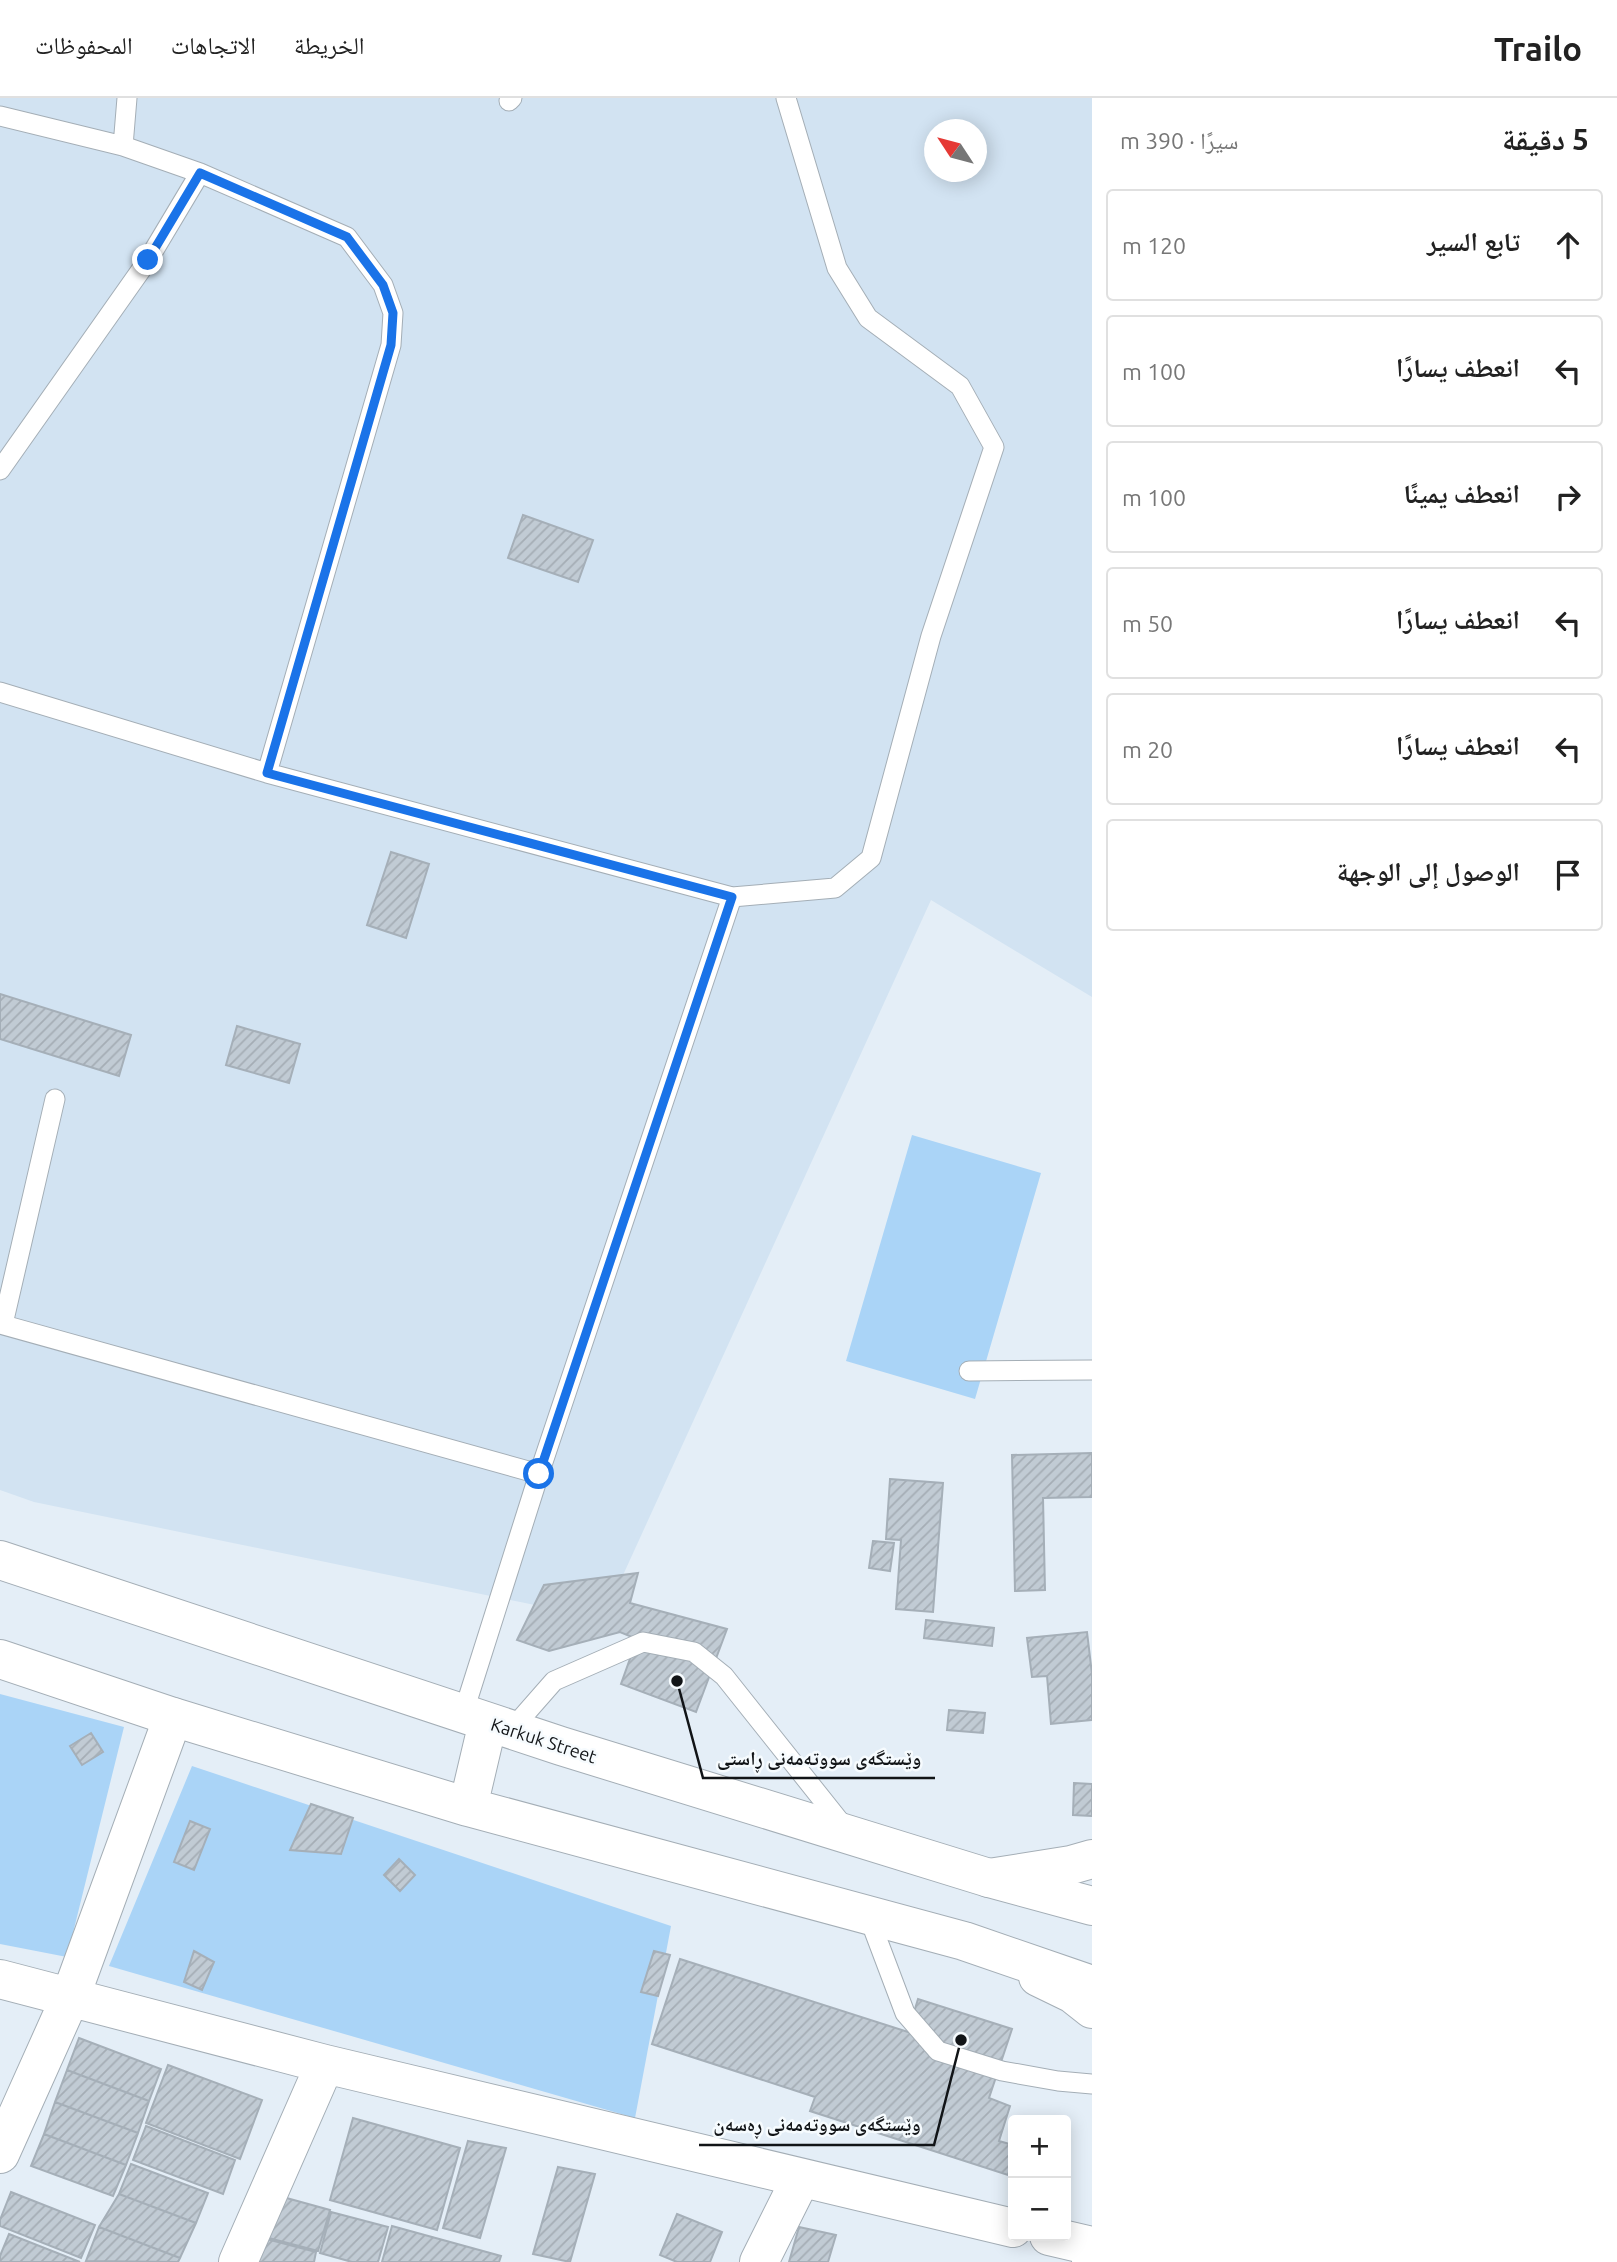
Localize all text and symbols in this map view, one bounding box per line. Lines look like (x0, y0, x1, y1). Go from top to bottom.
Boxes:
text: Trailo (1494, 30, 1582, 67)
text: المحفوظات (35, 32, 133, 59)
text: الاتجاهات (171, 32, 256, 59)
text: الخريطة (294, 32, 365, 59)
north arrow (924, 119, 987, 182)
text: 5 دقيقة (1502, 122, 1589, 156)
text: سيرًا · 390 m (1120, 128, 1238, 153)
icon: ahead (1549, 226, 1587, 264)
text: تابع السير (1427, 227, 1520, 256)
text: 120 m (1122, 233, 1186, 258)
route end (132, 244, 163, 275)
icon: left (1549, 352, 1587, 390)
text: انعطف يسارًا (1396, 353, 1520, 382)
text: 100 m (1122, 359, 1186, 384)
icon: right (1549, 478, 1587, 516)
text: انعطف يمينًا (1404, 479, 1520, 508)
text: 100 m (1122, 485, 1186, 510)
icon: left (1549, 604, 1587, 642)
text: انعطف يسارًا (1396, 605, 1520, 634)
text: 50 m (1122, 611, 1173, 636)
icon: left (1549, 730, 1587, 768)
text: انعطف يسارًا (1396, 731, 1520, 760)
text: 20 m (1122, 737, 1173, 762)
icon: arrive (1549, 856, 1587, 894)
text: الوصول إلى الوجهة (1337, 857, 1520, 886)
route start (523, 1458, 554, 1489)
street label: Karkuk Street (489, 1714, 599, 1766)
callout: وێستگەی سووتەمەنی ڕاستی (703, 1738, 935, 1778)
text: وێستگەی سووتەمەنی ڕاستی (717, 1747, 921, 1773)
callout: وێستگەی سووتەمەنی ڕەسەن (699, 2105, 934, 2145)
text: وێستگەی سووتەمەنی ڕەسەن (713, 2113, 921, 2139)
map controls (1008, 2115, 1071, 2241)
button: + (1008, 2115, 1071, 2178)
button: − (1008, 2178, 1071, 2241)

